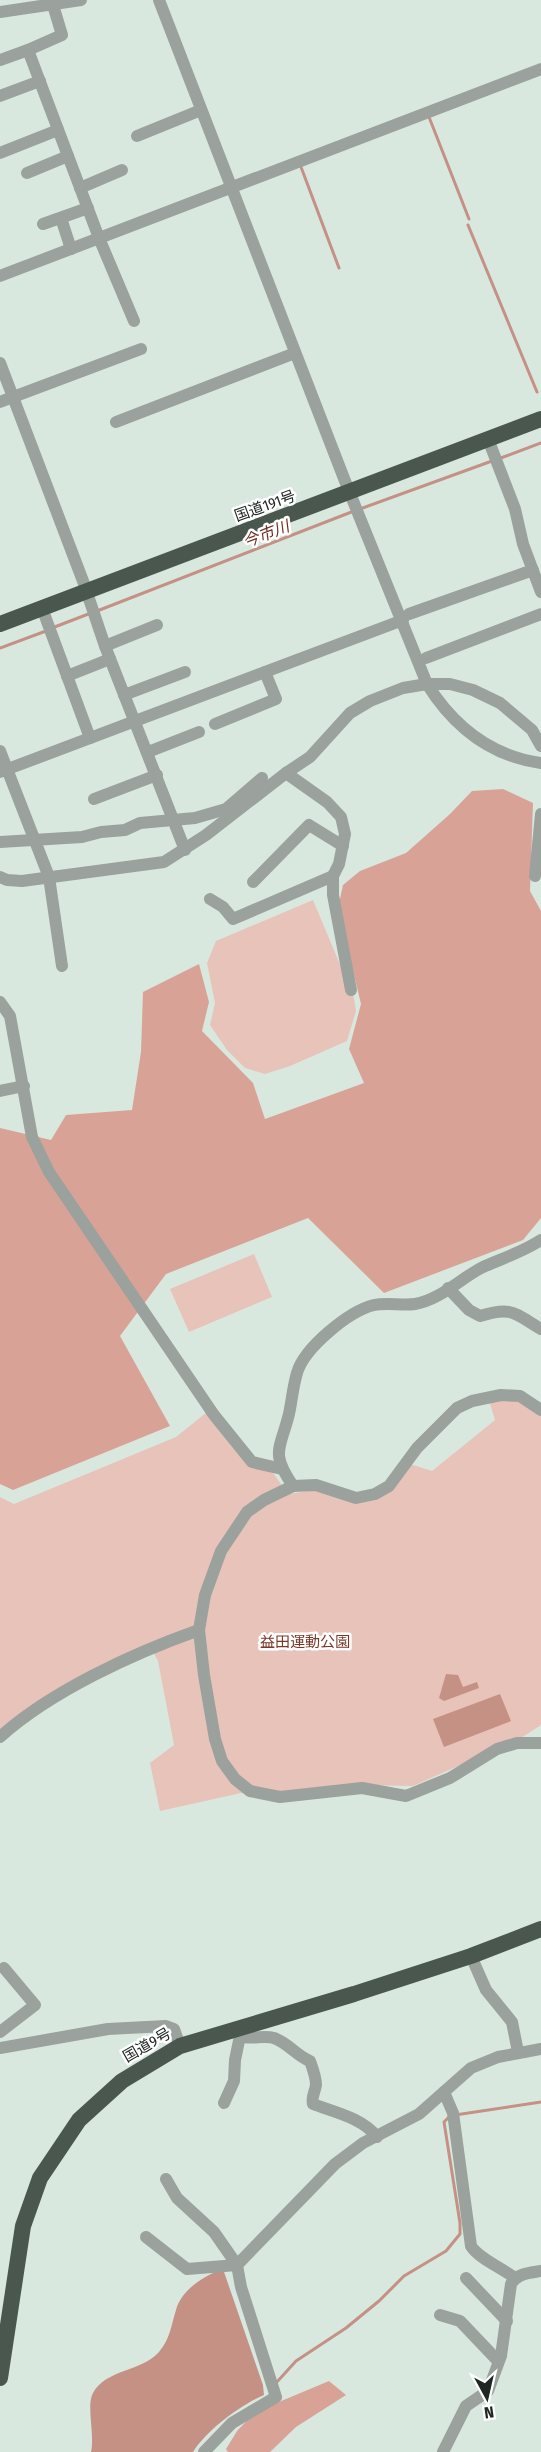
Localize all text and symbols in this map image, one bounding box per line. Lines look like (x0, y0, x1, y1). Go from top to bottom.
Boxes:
street label: 国道191号 (232, 487, 298, 525)
water label: 今市川 (240, 516, 294, 551)
park label: 益田運動公園 (260, 1633, 350, 1651)
street label: 国道9号 (120, 2024, 174, 2066)
north arrow (457, 2368, 517, 2428)
text: N (483, 2402, 495, 2422)

